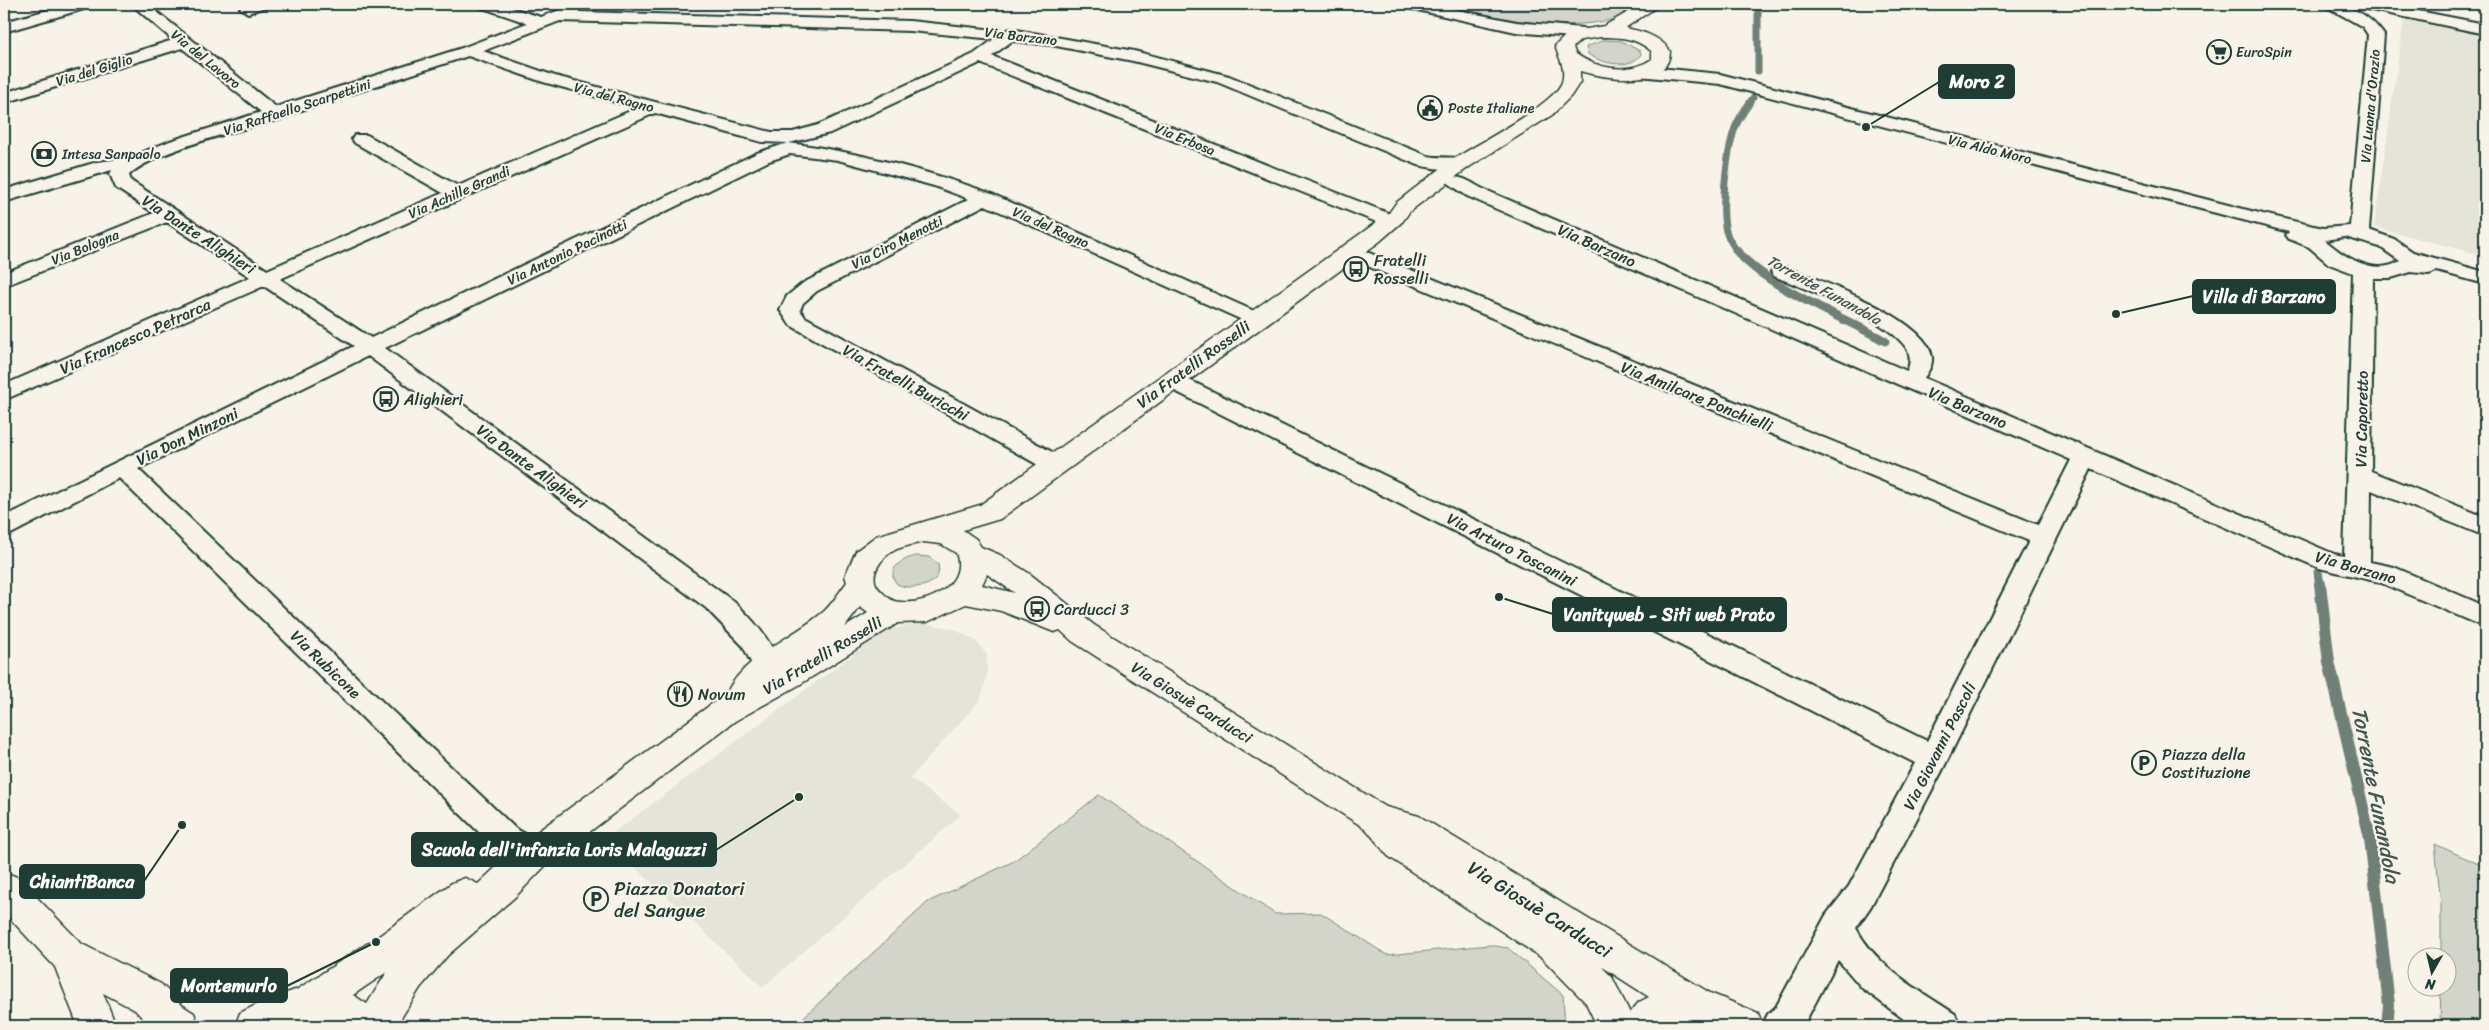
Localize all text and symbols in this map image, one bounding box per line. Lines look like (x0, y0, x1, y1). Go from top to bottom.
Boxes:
street label: Via Barzano (983, 20, 1059, 53)
street label: Via del Lavoro (165, 23, 246, 96)
supermarket icon: EuroSpin (2206, 39, 2232, 65)
place label: EuroSpin (2236, 40, 2292, 65)
street label: Via del Giglio (53, 47, 136, 94)
street label: Via Luana d'Orazio (2353, 48, 2388, 164)
callout: Moro 2 (1939, 65, 2014, 98)
text: Moro 2 (1948, 66, 2005, 98)
street label: Via Raffaello Scarpettini (220, 72, 375, 143)
street label: Via del Ragno (571, 75, 657, 120)
public building icon: Poste Italiane (1417, 95, 1443, 121)
place label: Poste Italiane (1448, 96, 1535, 121)
street label: Via Erbosa (1151, 116, 1219, 163)
street label: Via Aldo Moro (1945, 127, 2034, 172)
bank icon: Intesa Sanpaolo (31, 141, 57, 167)
place label: Intesa Sanpaolo (61, 142, 161, 167)
street label: Via Achille Grandi (404, 158, 515, 226)
street label: Via Dante Alighieri (136, 187, 262, 283)
street label: Via del Ragno (1008, 199, 1093, 256)
street label: Via Ciro Menotti (847, 208, 949, 276)
street label: Via Antonio Pacinotti (503, 212, 633, 292)
street label: Via Barzano (1553, 215, 1641, 276)
street label: Via Bologna (47, 222, 124, 272)
place label: Fratelli Rosselli (1374, 246, 1429, 293)
water label: Torrente Funandola (1762, 248, 1887, 333)
bus stop icon: Fratelli Rosselli (1343, 256, 1369, 282)
callout: Villa di Barzano (2193, 280, 2335, 313)
text: Villa di Barzano (2203, 281, 2325, 313)
street label: Via Francesco Petrarca (55, 290, 216, 383)
street label: Via Fratelli Rosselli (1130, 312, 1257, 416)
street label: Via Fratelli Buricchi (837, 336, 975, 430)
street label: Via Amilcare Ponchielli (1616, 353, 1778, 440)
street label: Via Caporetto (2346, 370, 2377, 468)
street label: Via Barzano (1924, 378, 2012, 437)
place label: Alighieri (403, 385, 464, 414)
bus stop icon: Alighieri (373, 386, 399, 412)
street label: Via Don Minzoni (131, 399, 244, 474)
street label: Via Dante Alighieri (470, 416, 594, 517)
street label: Via Arturo Toscanini (1442, 504, 1582, 595)
street label: Via Barzano (2312, 542, 2400, 593)
place label: Carducci 3 (1054, 595, 1129, 624)
bus stop icon: Carducci 3 (1024, 596, 1050, 622)
callout: Vanityweb - Siti web Prato (1553, 598, 1786, 631)
text: Vanityweb - Siti web Prato (1563, 599, 1776, 631)
street label: Via Fratelli Rosselli (757, 608, 888, 703)
street label: Via Rubicone (283, 623, 368, 706)
street label: Via Giosuè Carducci (1125, 653, 1259, 752)
street label: Via Giovanni Pascoli (1895, 677, 1984, 815)
place label: Novum (698, 680, 746, 709)
restaurant icon: Novum (667, 681, 693, 707)
water label: Torrente Funandola (2340, 704, 2412, 888)
place label: Piazza della Costituzione (2162, 740, 2251, 787)
parking icon: Piazza della Costituzione (2131, 750, 2157, 776)
callout: Scuola dell'infanzia Loris Malaguzzi (412, 833, 716, 866)
text: Scuola dell'infanzia Loris Malaguzzi (421, 834, 707, 866)
street label: Via Giosuè Carducci (1461, 852, 1619, 968)
callout: ChiantiBanca (20, 865, 144, 898)
text: ChiantiBanca (29, 866, 135, 898)
place label: Piazza Donatori del Sangue (614, 872, 745, 927)
parking icon: Piazza Donatori del Sangue (583, 886, 609, 912)
north arrow (2406, 948, 2456, 998)
callout: Montemurlo (171, 969, 287, 1002)
text: Montemurlo (180, 970, 278, 1002)
text: N (2423, 971, 2438, 998)

